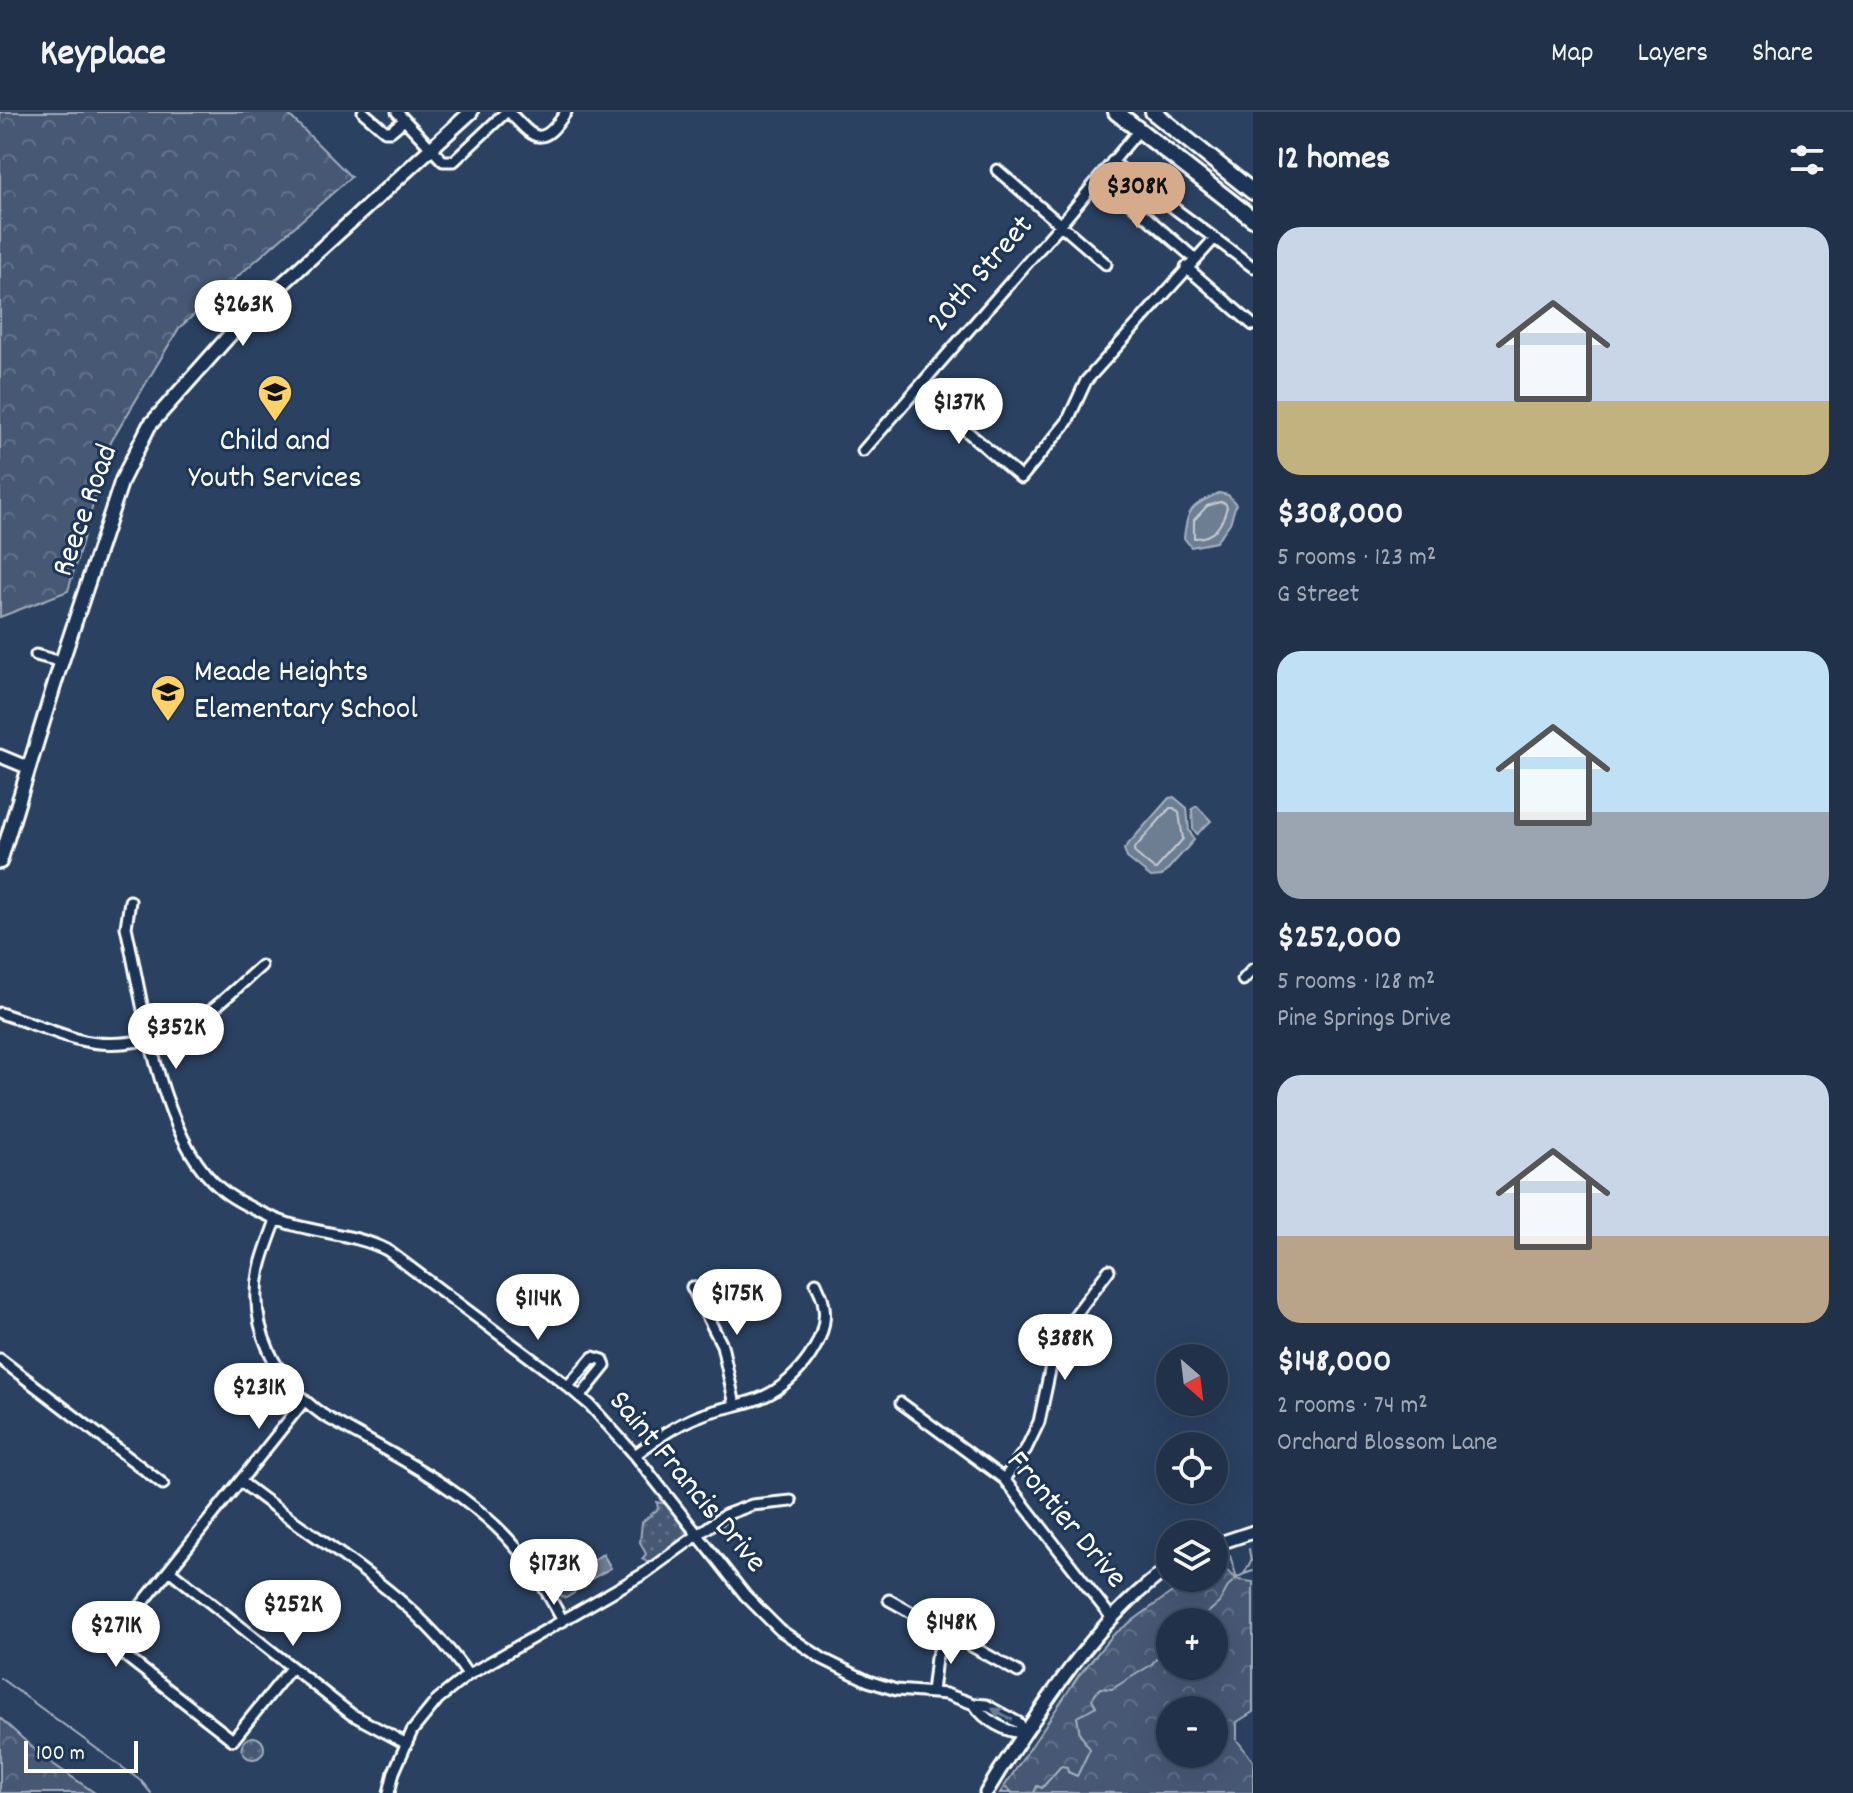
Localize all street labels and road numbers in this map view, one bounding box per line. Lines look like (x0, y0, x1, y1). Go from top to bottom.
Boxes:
street label: 20th Street (918, 206, 1046, 344)
street label: Reece Road (42, 438, 132, 584)
street label: Saint Francis Drive (596, 1382, 776, 1584)
street label: Frontier Drive (993, 1442, 1137, 1600)

